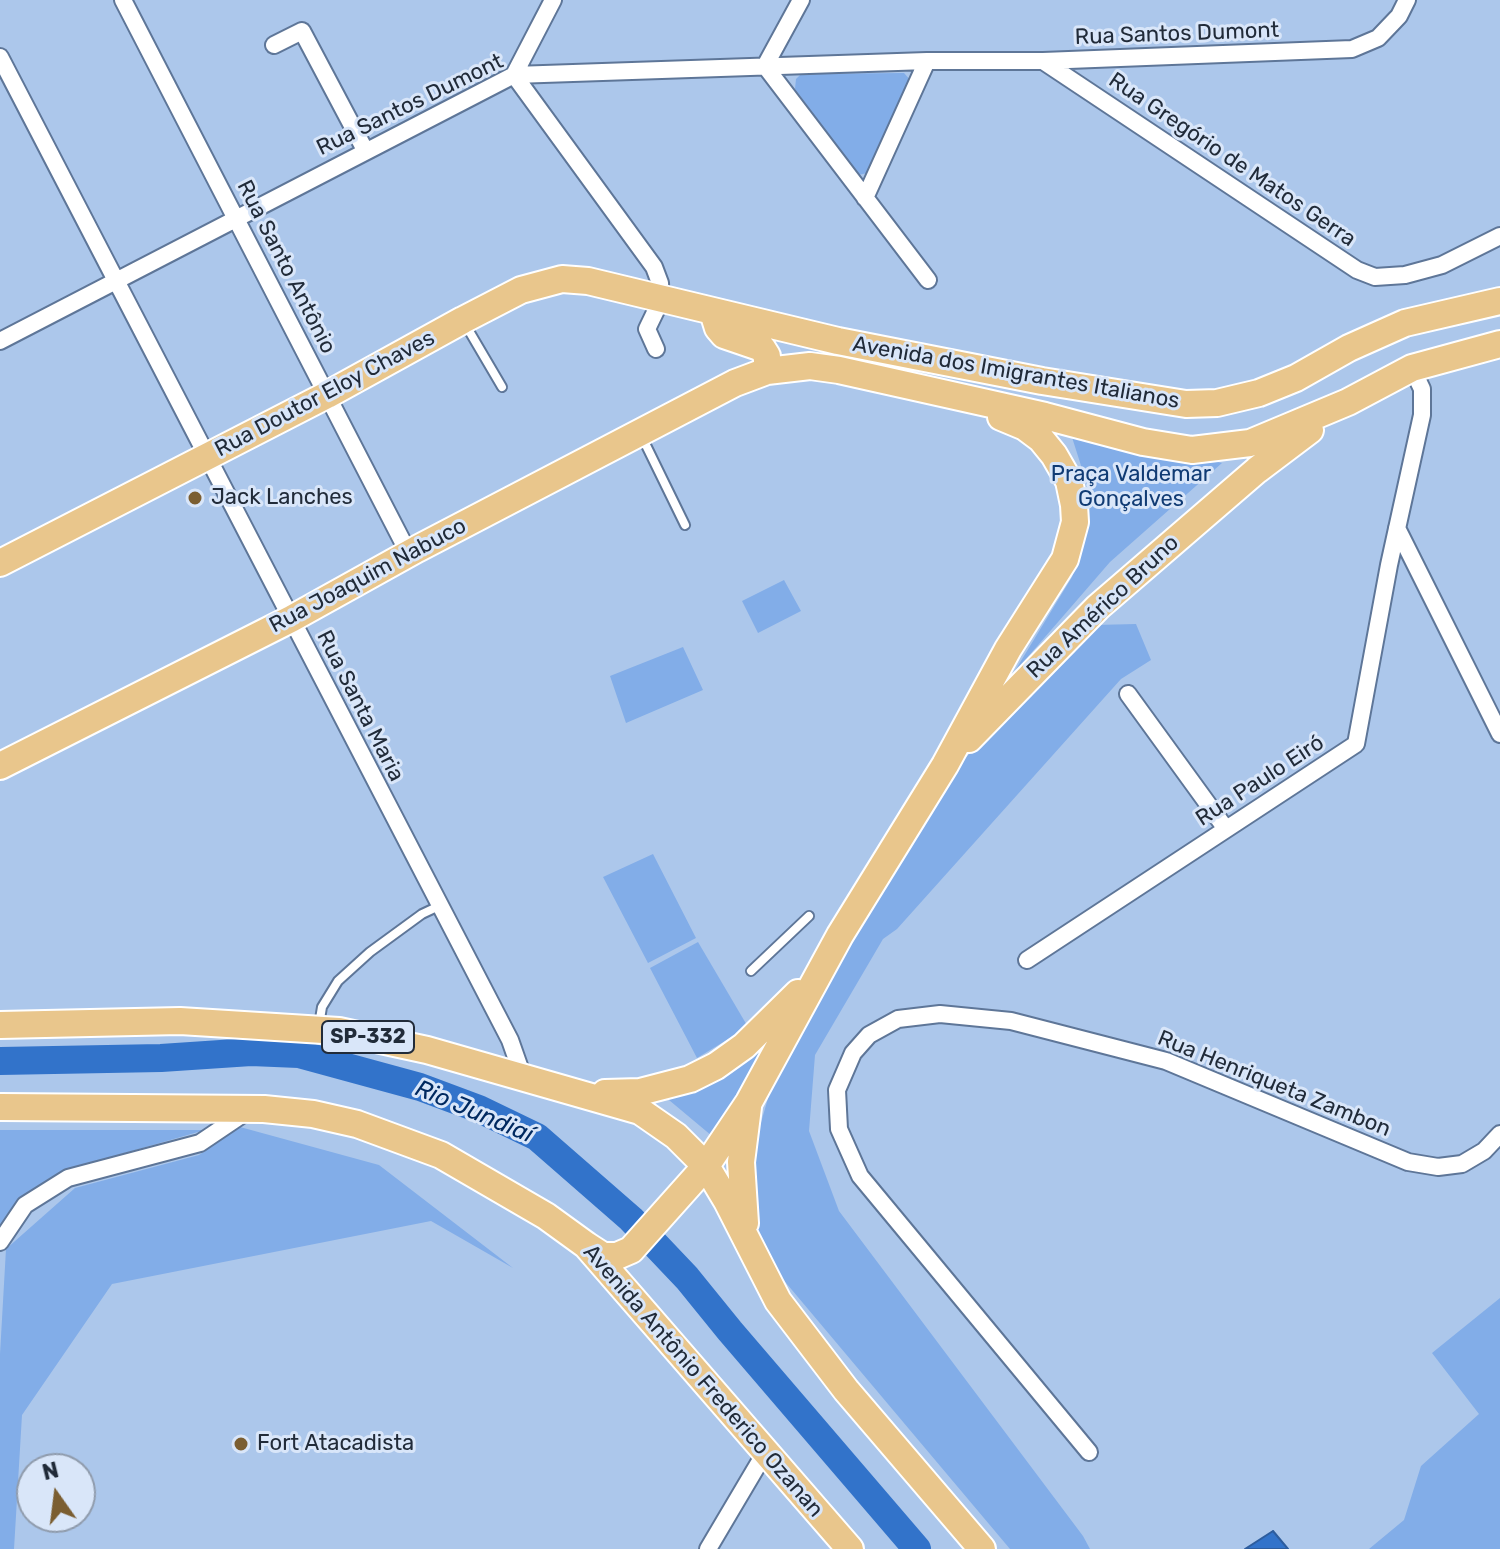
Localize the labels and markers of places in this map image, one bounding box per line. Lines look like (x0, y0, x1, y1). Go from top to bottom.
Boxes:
place label: Jack Lanches (211, 485, 353, 511)
marker: Jack Lanches (186, 489, 204, 507)
place label: Fort Atacadista (257, 1431, 414, 1457)
marker: Fort Atacadista (232, 1435, 250, 1453)

